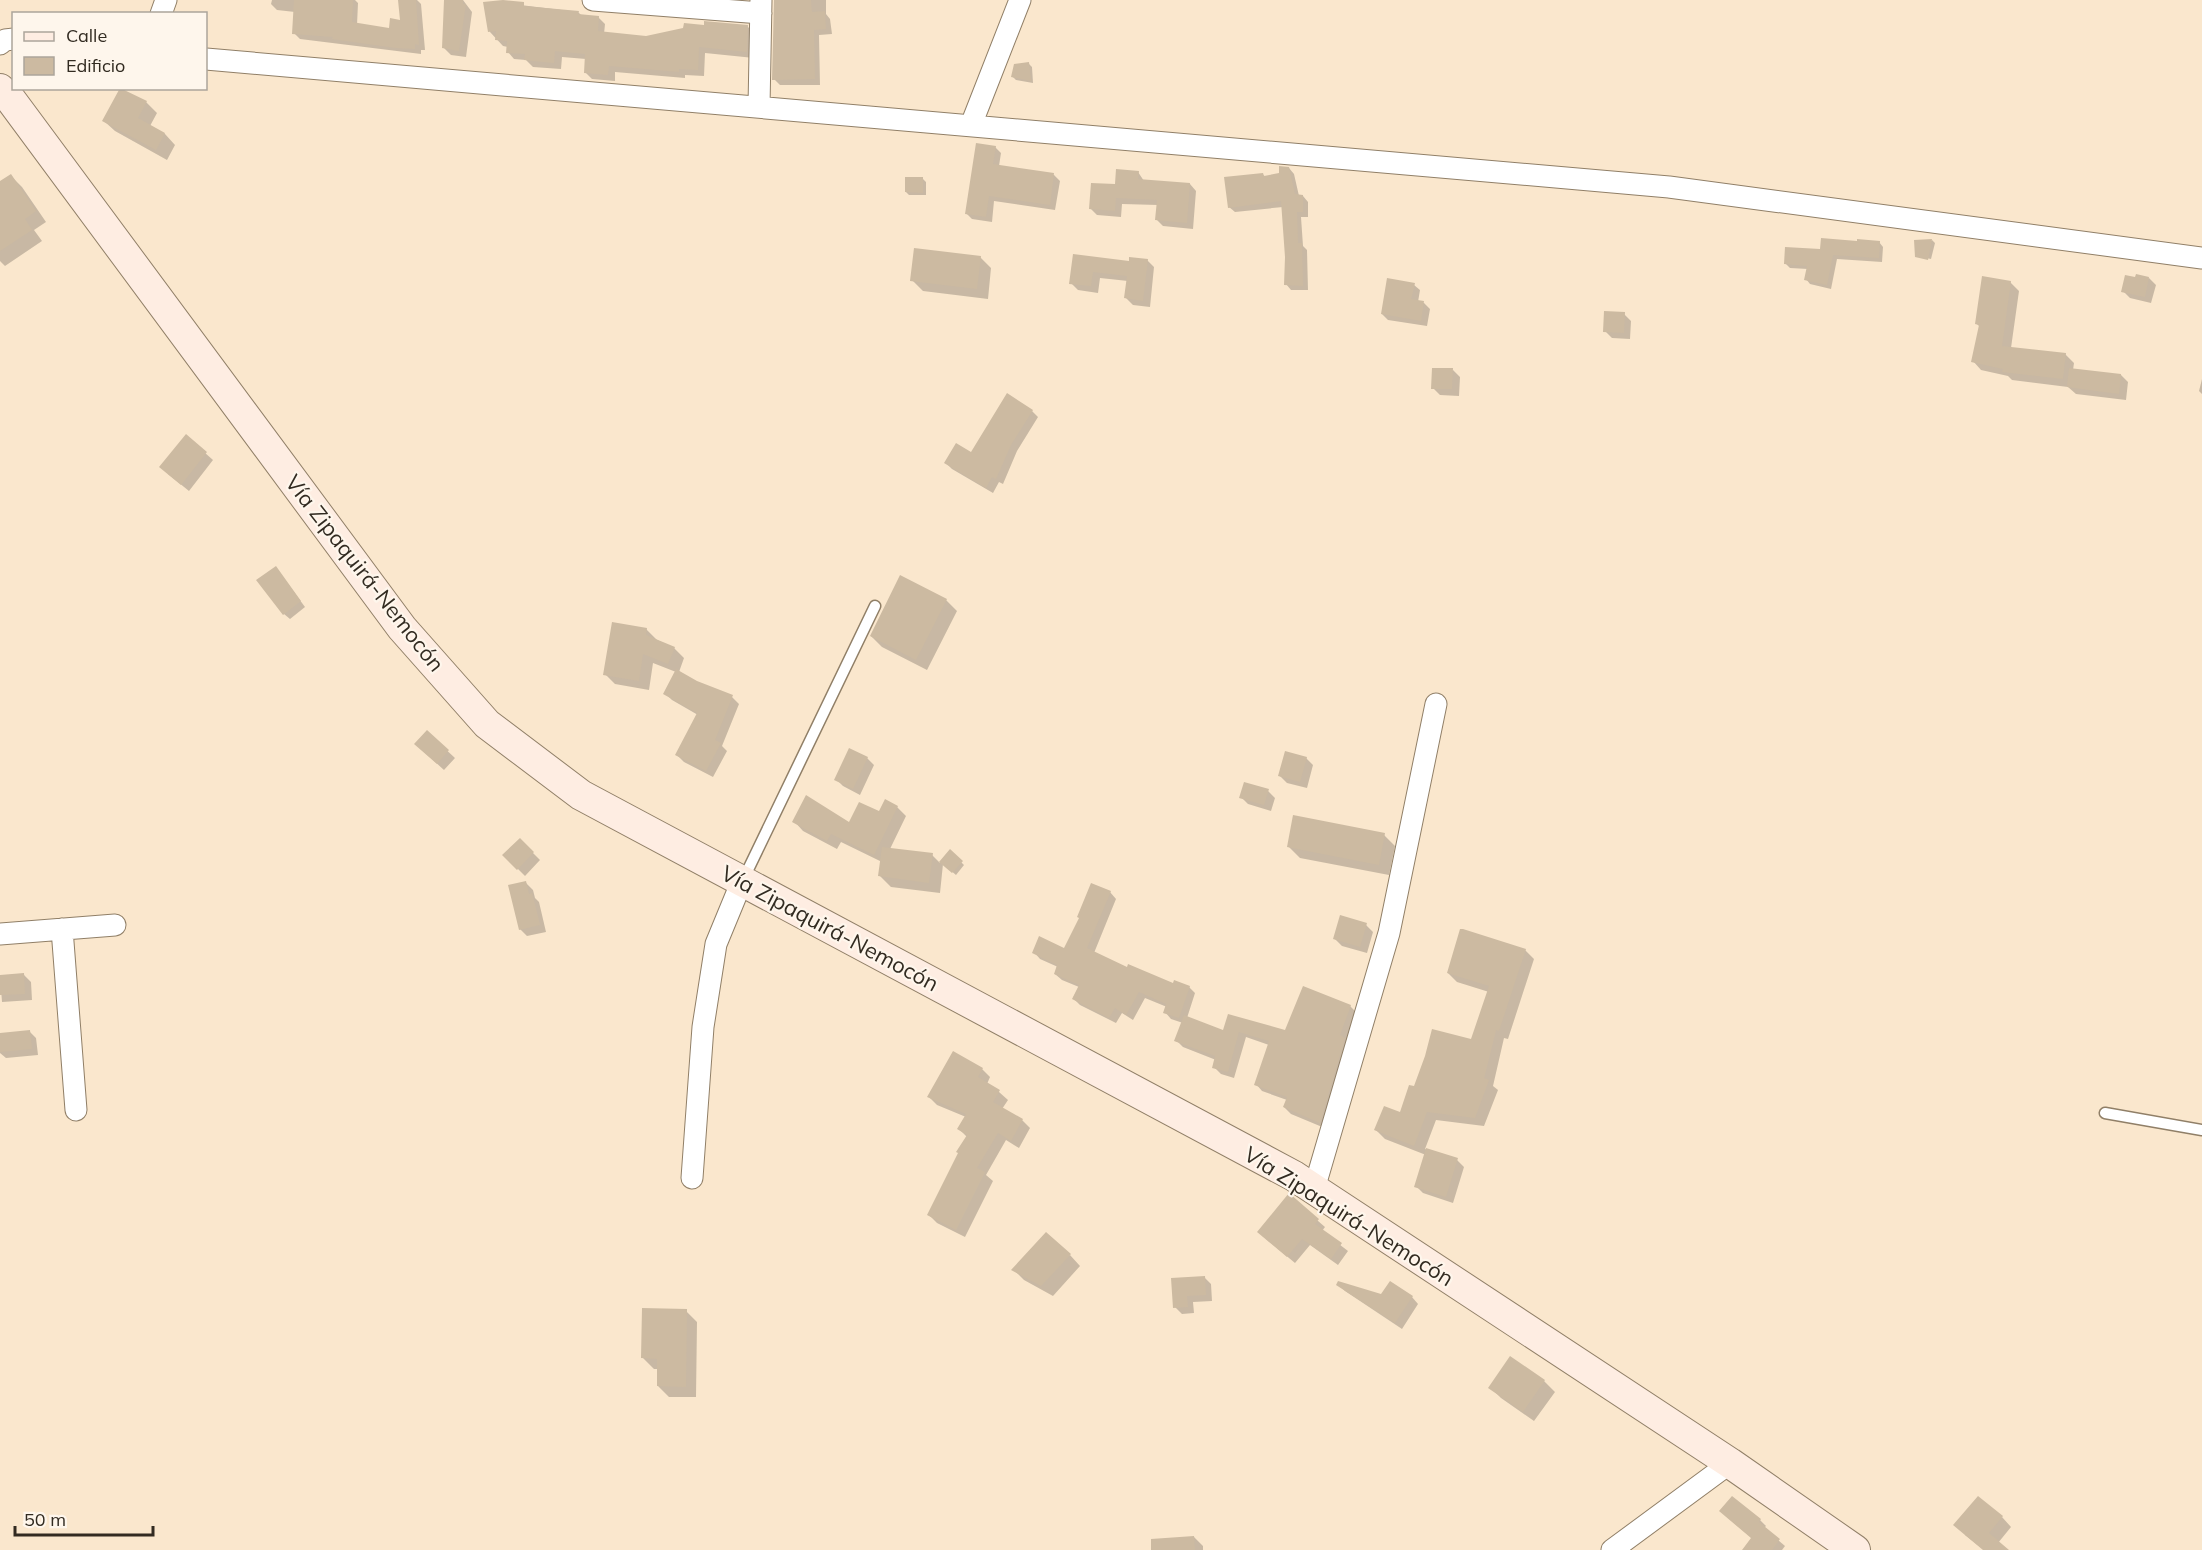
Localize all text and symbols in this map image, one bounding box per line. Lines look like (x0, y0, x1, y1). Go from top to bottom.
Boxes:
legend (12, 12, 207, 90)
text: Calle (66, 24, 107, 47)
text: Edificio (66, 54, 125, 77)
street label: Vía Zipaquirá-Nemocón (279, 469, 451, 677)
street label: Vía Zipaquirá-Nemocón (716, 859, 944, 997)
street label: Vía Zipaquirá-Nemocón (1239, 1140, 1459, 1292)
scale bar (15, 1499, 153, 1537)
text: 50 m (24, 1508, 66, 1531)

